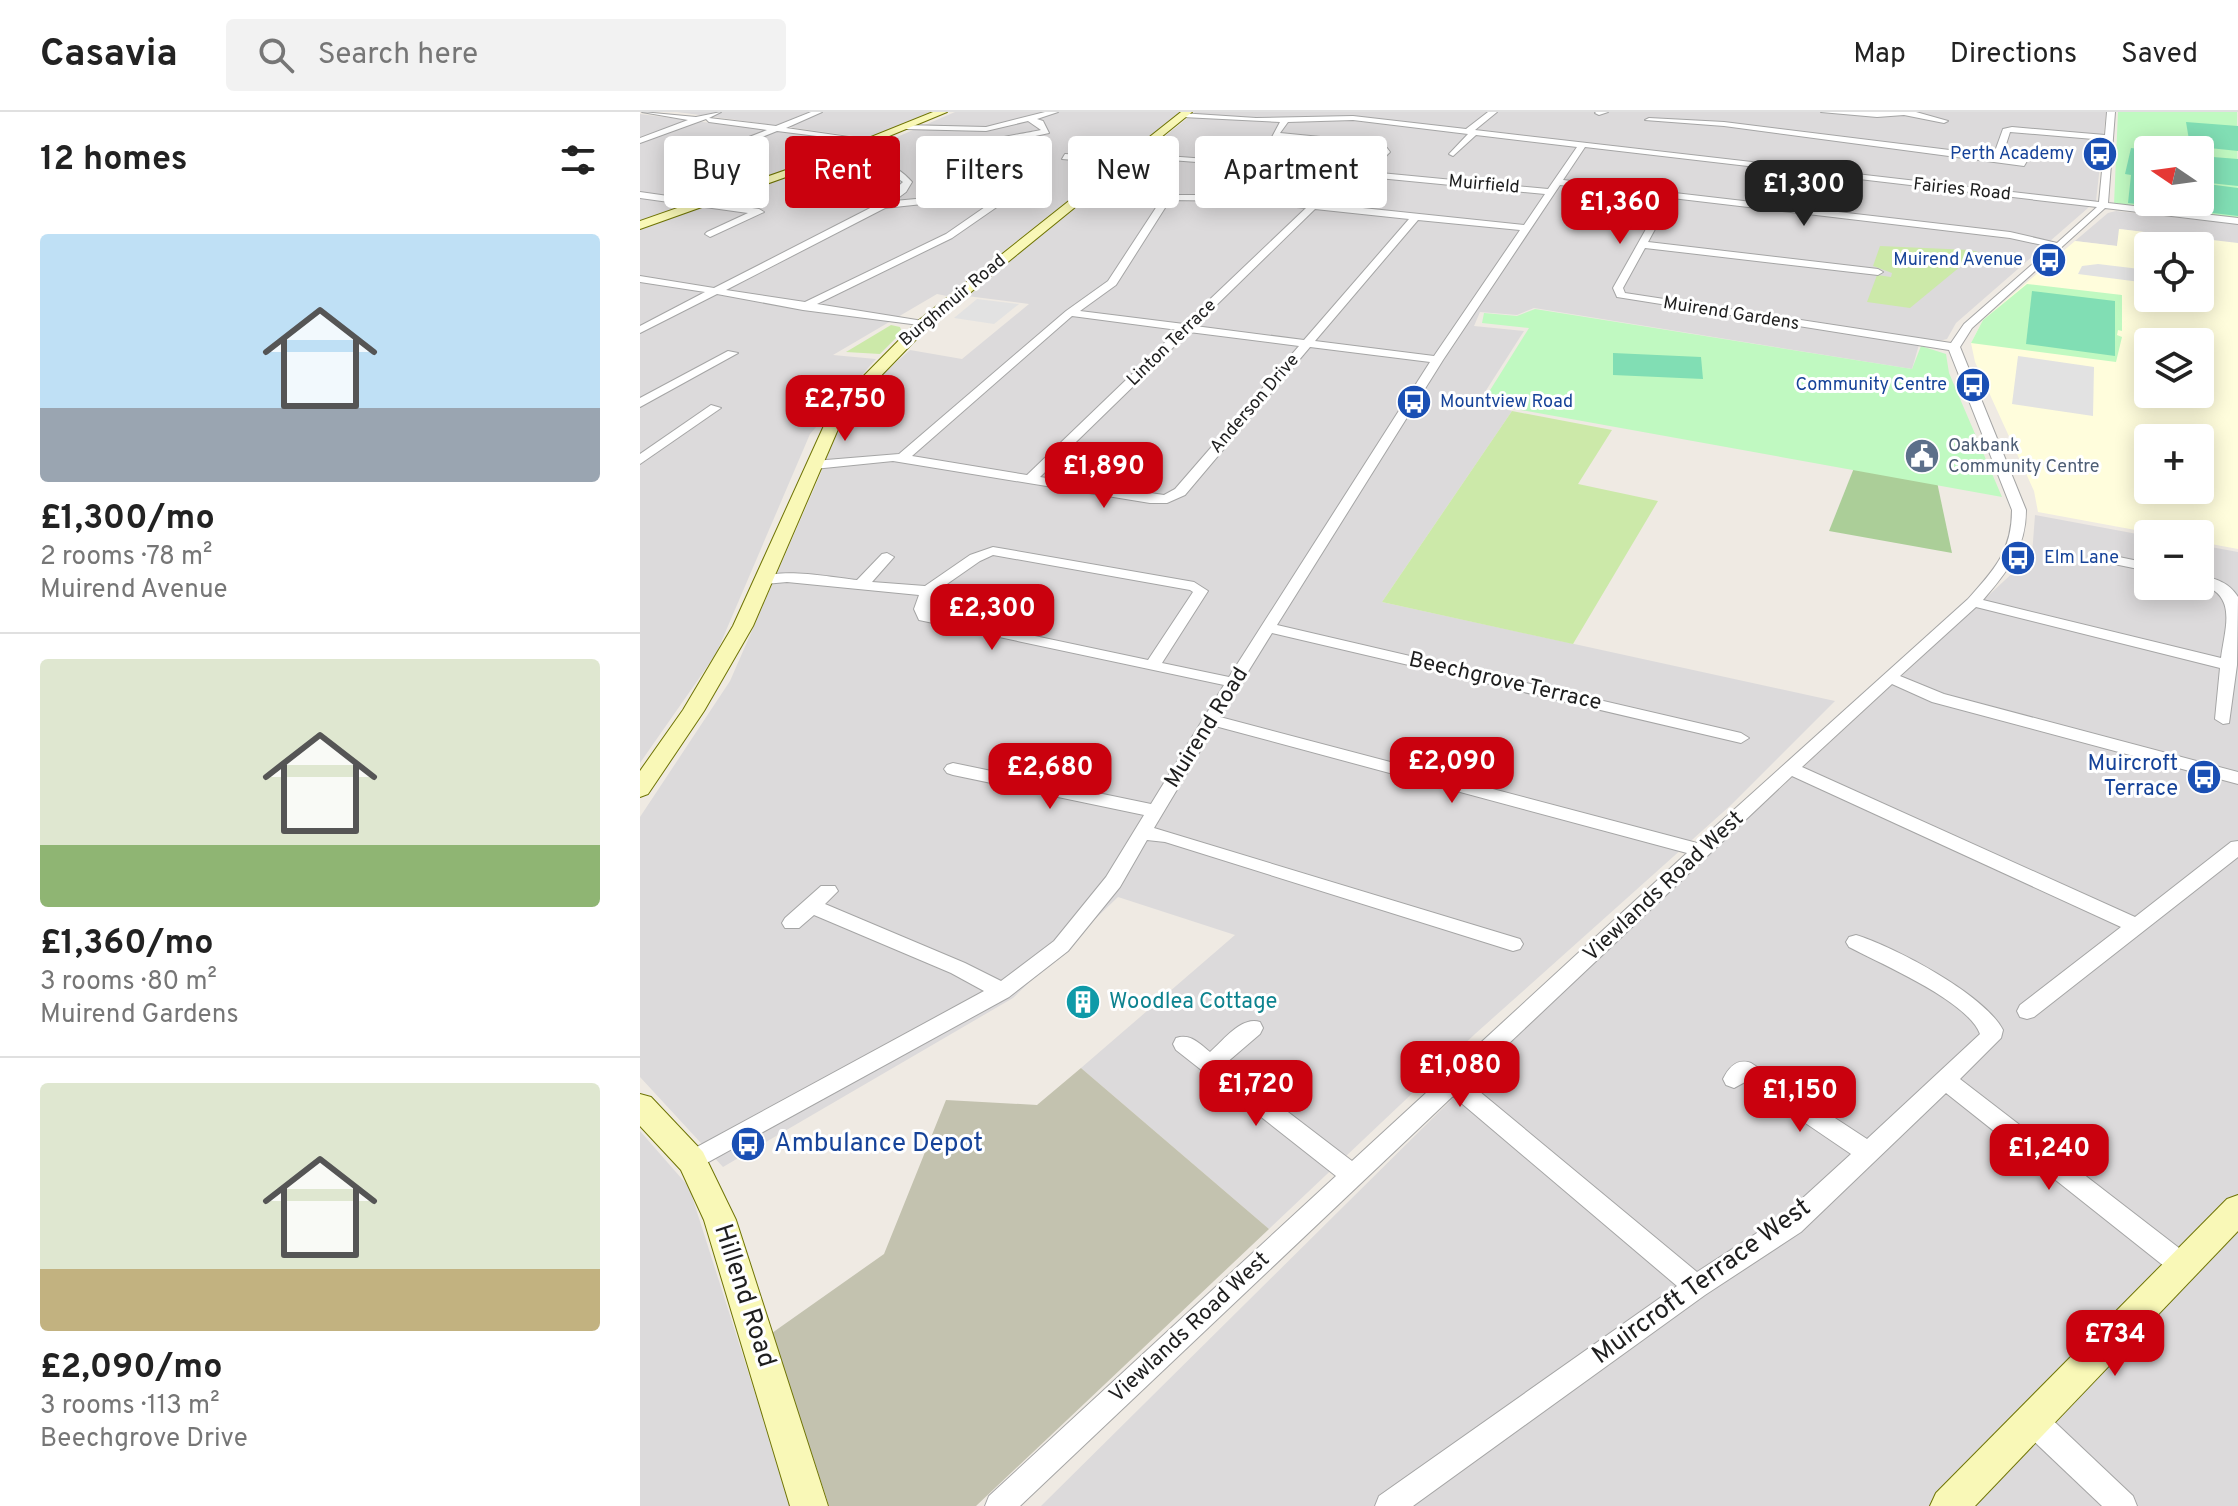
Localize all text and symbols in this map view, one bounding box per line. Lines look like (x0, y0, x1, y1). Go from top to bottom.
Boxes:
search box (226, 19, 786, 91)
text: Casavia (40, 31, 178, 80)
icon: search (254, 33, 298, 77)
text: Search here (318, 37, 478, 74)
text: Map (1853, 37, 1906, 73)
text: Directions (1950, 37, 2077, 73)
text: Saved (2121, 37, 2198, 73)
bus stop icon: Perth Academy (2081, 135, 2119, 173)
chip: Buy (664, 136, 769, 208)
chip: Rent (785, 136, 900, 208)
chip: Filters (916, 136, 1052, 208)
chip: New (1068, 136, 1179, 208)
chip: Apartment (1195, 136, 1387, 208)
north arrow (2134, 136, 2214, 216)
map controls (2134, 136, 2214, 600)
icon: filters (556, 138, 600, 182)
text: 12 homes (40, 139, 187, 182)
place label: Perth Academy (1950, 143, 2074, 166)
pin: £1,300 (1739, 160, 1869, 228)
text: £1,300 (1763, 169, 1845, 202)
street label: Muirfield (1447, 170, 1521, 200)
street label: Fairies Road (1912, 173, 2012, 207)
pin: £1,360 (1555, 178, 1685, 246)
text: £1,360 (1579, 187, 1661, 220)
button: locate (2134, 232, 2214, 312)
bus stop icon: Muirend Avenue (2030, 241, 2068, 279)
place label: Muirend Avenue (1893, 249, 2023, 272)
street label: Burghmuir Road (895, 250, 1011, 352)
icon: home (248, 286, 392, 430)
street label: Muirend Gardens (1661, 292, 1801, 336)
street label: Linton Terrace (1122, 295, 1222, 391)
button: layers (2134, 328, 2214, 408)
street label: Anderson Drive (1205, 349, 1305, 459)
bus stop icon: Community Centre (1954, 366, 1992, 404)
place label: Community Centre (1796, 374, 1947, 397)
pin: £2,750 (780, 375, 910, 443)
bus stop icon: Mountview Road (1395, 383, 1433, 421)
text: £2,750 (804, 384, 886, 417)
place label: Mountview Road (1440, 391, 1573, 414)
button: + (2134, 424, 2214, 504)
place label: Oakbank Community Centre (1948, 435, 2099, 479)
public building icon: Oakbank Community Centre (1903, 437, 1941, 475)
pin: £1,890 (1039, 442, 1169, 510)
text: £1,890 (1063, 451, 1145, 484)
text: £1,300/mo (40, 498, 215, 541)
button: − (2134, 520, 2214, 600)
bus stop icon: Elm Lane (1999, 539, 2037, 577)
text: 2 rooms · 78 m² (40, 541, 212, 574)
place label: Elm Lane (2044, 547, 2119, 570)
text: Muirend Avenue (40, 574, 228, 607)
pin: £2,300 (927, 584, 1057, 652)
text: £2,300 (948, 593, 1036, 626)
street label: Beechgrove Terrace (1406, 647, 1604, 717)
street label: Muirend Road (1159, 663, 1255, 793)
icon: home (248, 711, 392, 855)
pin: £2,090 (1387, 737, 1517, 805)
pin: £2,680 (985, 743, 1115, 811)
text: £2,090 (1408, 746, 1496, 779)
place label: Muircroft Terrace (2087, 751, 2178, 803)
text: £2,680 (1006, 752, 1094, 785)
bus stop icon: Muircroft Terrace (2185, 758, 2223, 796)
street label: Viewlands Road West (1578, 806, 1750, 968)
text: £1,360/mo (40, 923, 214, 966)
text: 3 rooms · 80 m² (40, 966, 217, 999)
building icon: Woodlea Cottage (1064, 983, 1102, 1021)
place label: Woodlea Cottage (1109, 989, 1277, 1016)
text: Muirend Gardens (40, 999, 239, 1032)
pin: £1,080 (1395, 1041, 1525, 1109)
text: £1,080 (1419, 1050, 1501, 1083)
pin: £1,720 (1191, 1060, 1321, 1128)
pin: £1,150 (1735, 1066, 1865, 1134)
text: £1,720 (1217, 1069, 1295, 1102)
text: £1,150 (1762, 1075, 1838, 1108)
pin: £1,240 (1984, 1124, 2114, 1192)
bus stop icon: Ambulance Depot (729, 1125, 767, 1163)
place label: Ambulance Depot (774, 1128, 983, 1161)
text: £1,240 (2008, 1133, 2090, 1166)
icon: home (248, 1135, 392, 1279)
street label: Muircroft Terrace West (1586, 1192, 1818, 1372)
street label: Hillend Road (705, 1220, 783, 1372)
street label: Viewlands Road West (1104, 1247, 1276, 1409)
pin: £734 (2068, 1310, 2162, 1378)
text: £734 (2084, 1319, 2146, 1352)
text: £2,090/mo (40, 1347, 223, 1390)
text: 3 rooms · 113 m² (40, 1390, 220, 1423)
text: Beechgrove Drive (40, 1423, 248, 1456)

